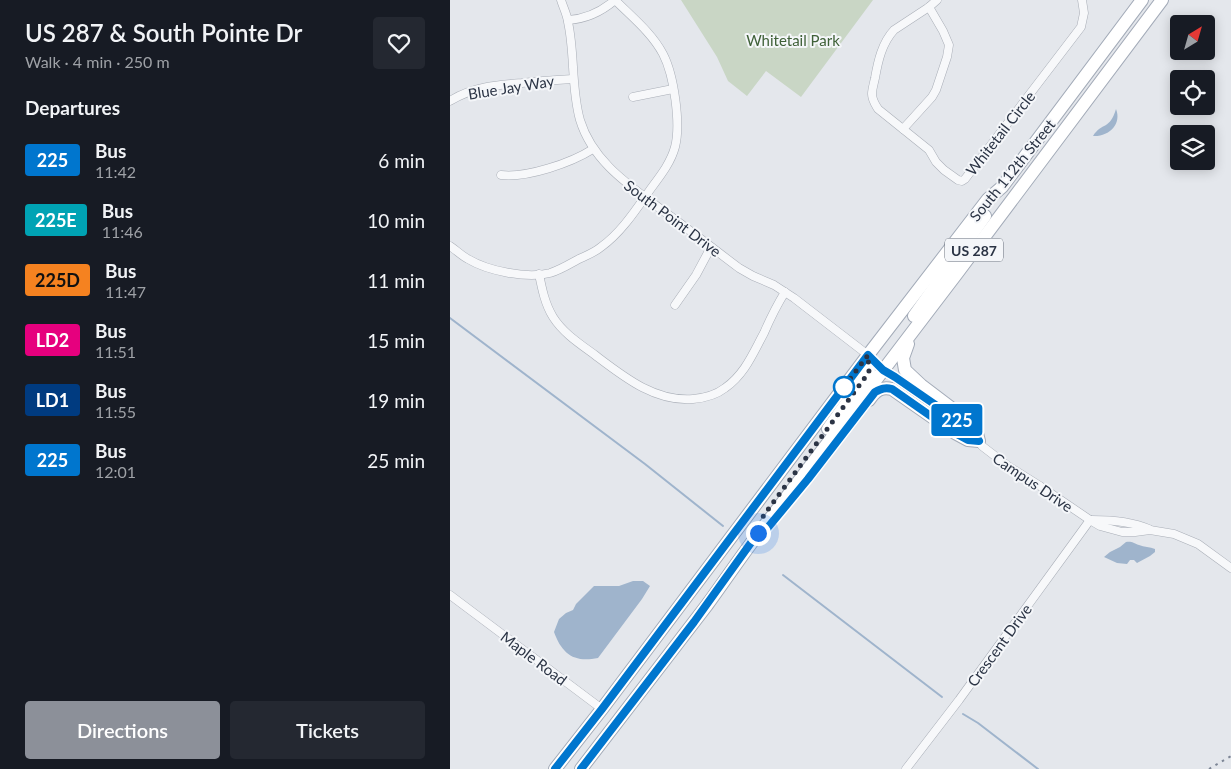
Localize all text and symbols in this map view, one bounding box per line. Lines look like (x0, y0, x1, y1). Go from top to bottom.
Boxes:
north arrow (1170, 15, 1215, 60)
map controls (1170, 15, 1215, 170)
button: heart (373, 17, 425, 69)
text: US 287 & South Pointe Dr (25, 18, 302, 47)
park label: Whitetail Park (746, 31, 840, 49)
text: Walk · 4 min · 250 m (25, 52, 170, 71)
button: locate (1170, 70, 1215, 115)
street label: Blue Jay Way (467, 71, 556, 103)
street label: Whitetail Circle (962, 87, 1038, 179)
text: Departures (25, 96, 120, 119)
street label: South 112th Street (965, 115, 1059, 225)
button: layers (1170, 125, 1215, 170)
text: Bus (95, 139, 126, 162)
text: 225 (37, 149, 68, 171)
text: 6 min (378, 149, 425, 172)
text: 11:42 (95, 162, 136, 181)
street label: South Point Drive (621, 176, 725, 260)
text: Bus (102, 199, 133, 222)
text: 225E (35, 209, 77, 231)
text: 10 min (367, 209, 425, 232)
text: 11:46 (102, 222, 143, 241)
road number: US 287 (945, 238, 1003, 262)
text: Bus (105, 259, 136, 282)
text: 225D (35, 269, 80, 291)
text: 11 min (367, 269, 425, 292)
text: 11:47 (105, 282, 146, 301)
text: Bus (95, 319, 126, 342)
text: LD2 (36, 329, 69, 351)
text: 15 min (367, 329, 425, 352)
text: 11:51 (95, 342, 136, 361)
unlabelled marker (833, 376, 855, 398)
text: Bus (95, 379, 126, 402)
text: LD1 (36, 389, 69, 411)
text: 19 min (367, 389, 425, 412)
text: 11:55 (95, 402, 136, 421)
line badge: 225 (928, 404, 986, 436)
text: 225 (941, 409, 973, 431)
text: Bus (95, 439, 126, 462)
text: 225 (37, 449, 68, 471)
text: 25 min (367, 449, 425, 472)
street label: Campus Drive (990, 449, 1077, 515)
text: 12:01 (95, 462, 136, 481)
your location (746, 521, 771, 546)
street label: Crescent Drive (963, 600, 1035, 690)
street label: Maple Road (497, 627, 571, 689)
button: Directions (25, 701, 220, 759)
button: Tickets (230, 701, 425, 759)

